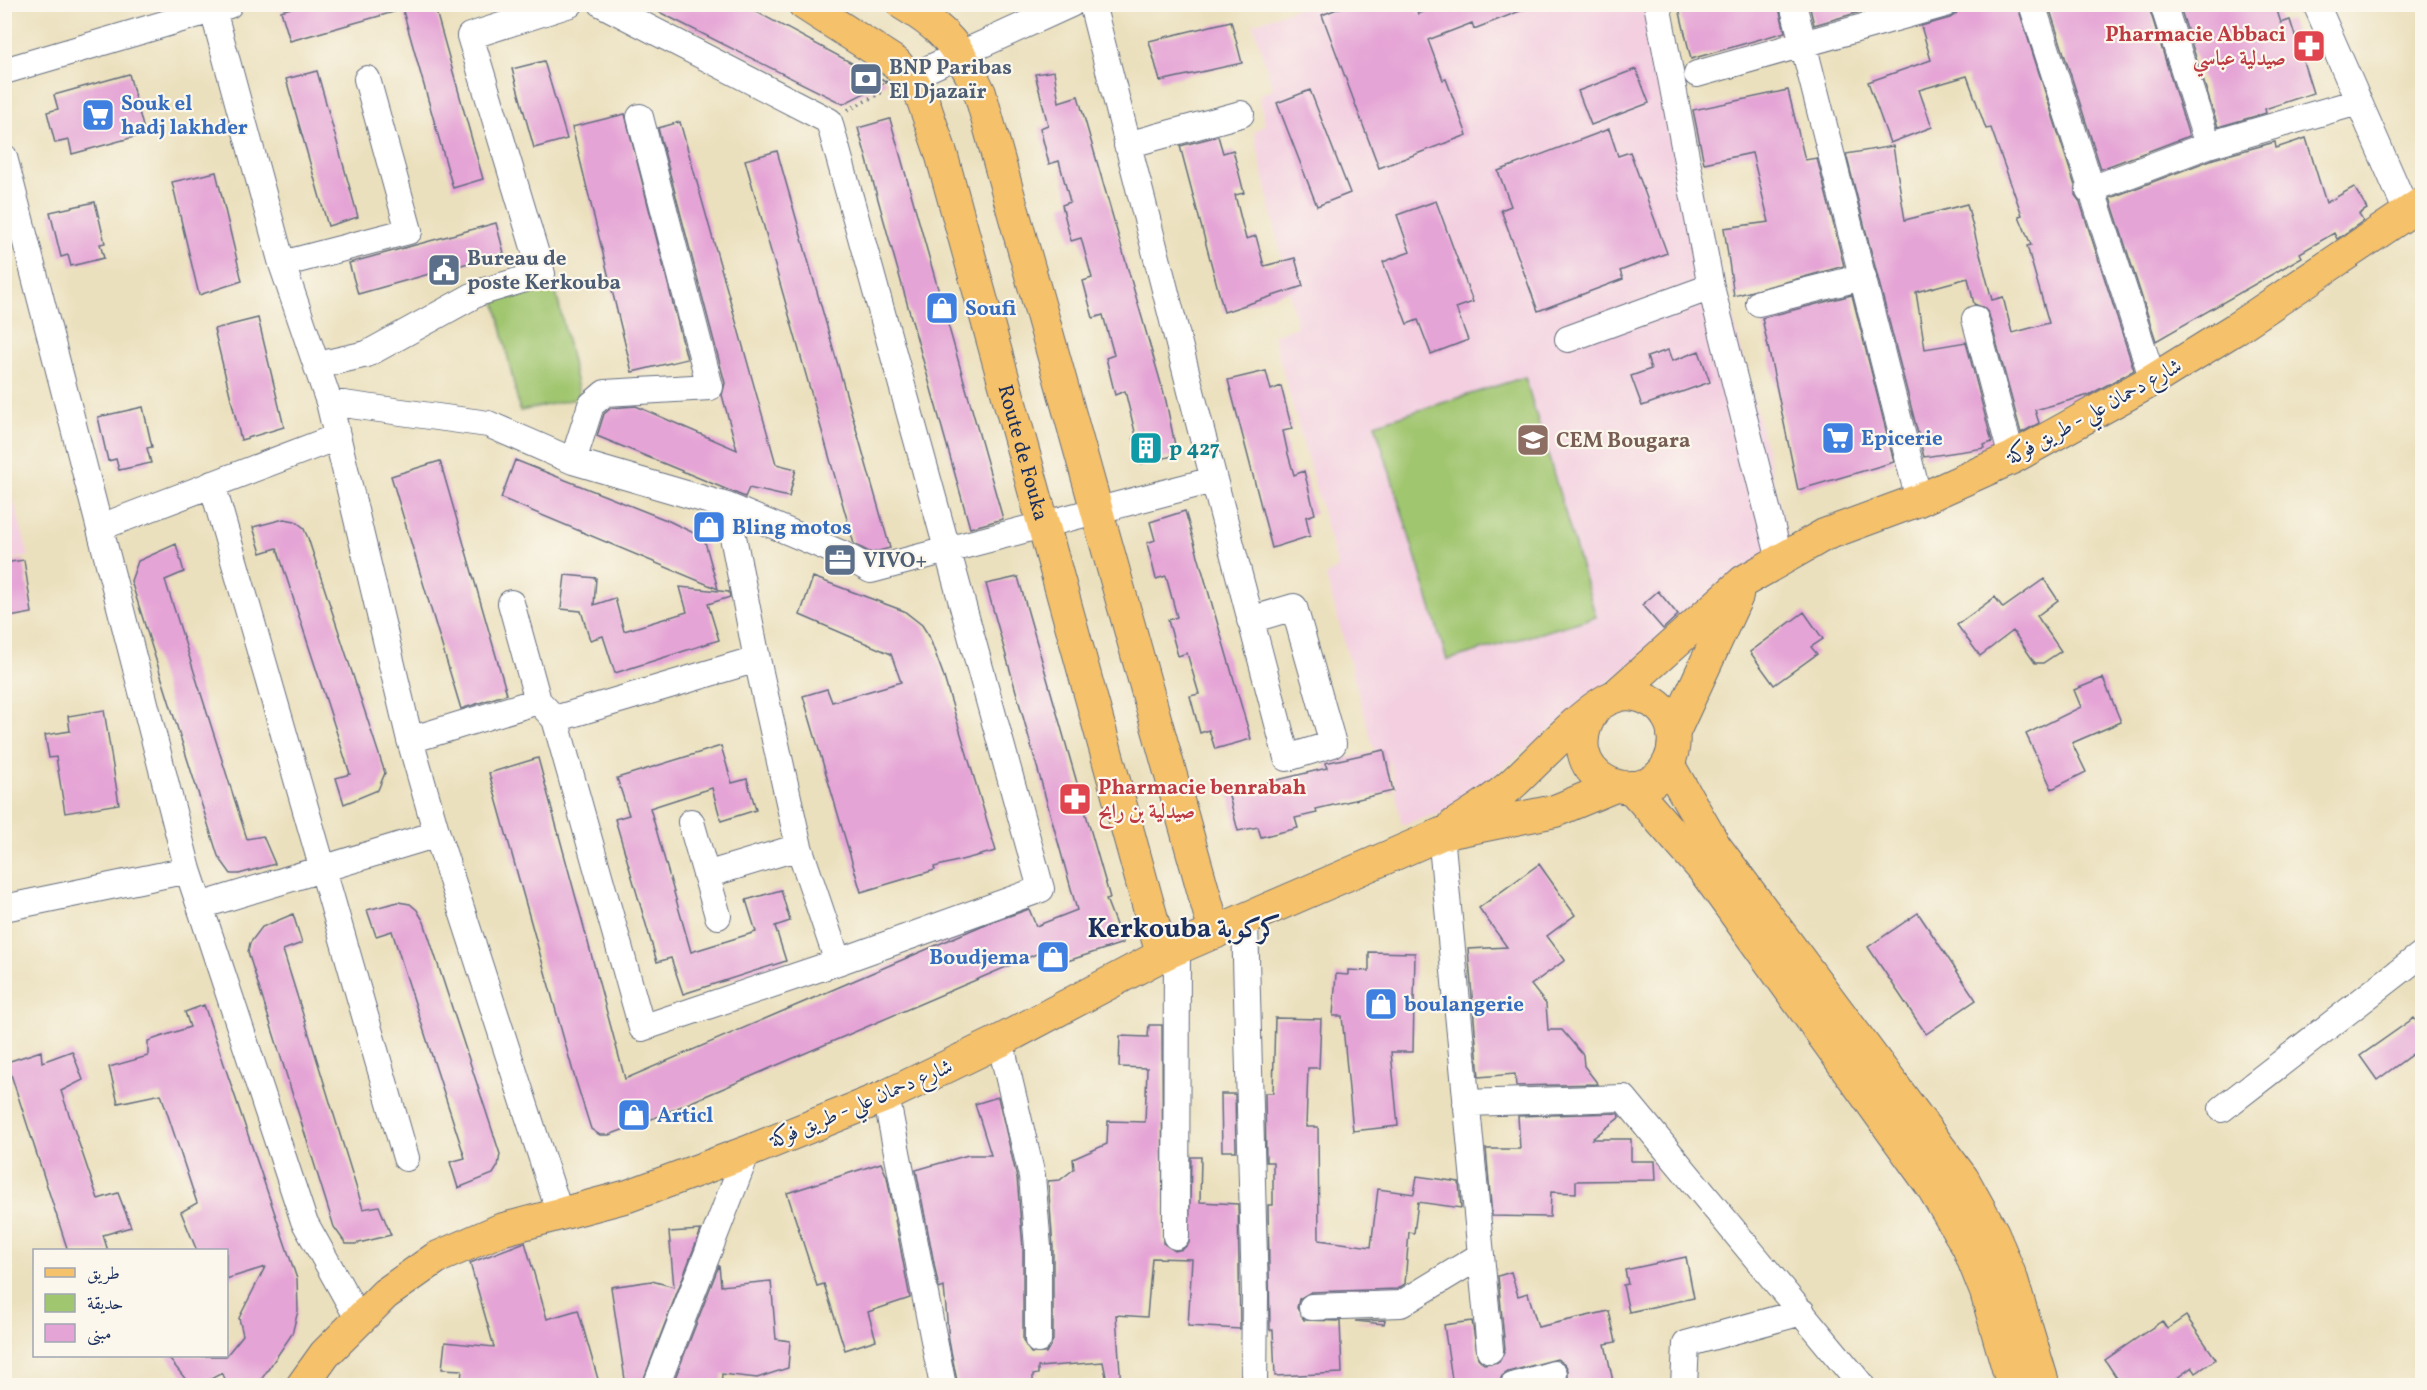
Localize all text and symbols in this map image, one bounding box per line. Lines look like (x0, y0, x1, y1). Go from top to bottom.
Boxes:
place label: Pharmacie Abbaci صيدلية عباسي (2105, 21, 2286, 78)
pharmacy icon: Pharmacie Abbaci صيدلية عباسي (2291, 28, 2327, 64)
place label: BNP Paribas El Djazaïr (889, 54, 1012, 107)
bank icon: BNP Paribas El Djazaïr (848, 61, 884, 97)
place label: Souk el hadj lakhder (121, 90, 248, 143)
supermarket icon: Souk el hadj lakhder (80, 97, 116, 133)
place label: Bureau de poste Kerkouba (467, 245, 621, 298)
public building icon: Bureau de poste Kerkouba (426, 252, 462, 288)
shop icon: Soufi (924, 290, 960, 326)
place label: Soufi (965, 295, 1017, 324)
street label: شارع دحمان علي - طريق فوكة (2001, 352, 2189, 477)
street label: Route de Fouka (989, 381, 1055, 524)
supermarket icon: Epicerie (1820, 420, 1856, 456)
school or university icon: CEM Bougara (1515, 422, 1551, 458)
place label: Epicerie (1861, 425, 1943, 454)
place label: CEM Bougara (1556, 427, 1690, 456)
building icon: p 427 (1128, 430, 1164, 466)
place label: p 427 (1169, 435, 1220, 464)
shop icon: Bling motos (691, 509, 727, 545)
place label: Bling motos (732, 514, 852, 543)
office icon: VIVO+ (822, 542, 858, 578)
place label: VIVO+ (863, 547, 927, 576)
place label: Pharmacie benrabah صيدلية بن رابح (1098, 774, 1307, 829)
pharmacy icon: Pharmacie benrabah صيدلية بن رابح (1057, 781, 1093, 817)
district label: Kerkouba كركوبة (1088, 911, 1280, 949)
shop icon: Boudjema (1035, 939, 1071, 975)
place label: Boudjema (929, 944, 1030, 973)
shop icon: boulangerie (1363, 986, 1399, 1022)
place label: boulangerie (1404, 991, 1524, 1020)
street label: شارع دحمان علي - طريق فوكة (765, 1053, 959, 1160)
shop icon: Articl (616, 1097, 652, 1133)
place label: Articl (657, 1102, 713, 1131)
legend (33, 1249, 228, 1357)
text: طريق (87, 1262, 120, 1287)
text: حديقة (87, 1292, 123, 1317)
text: مبنى (87, 1322, 112, 1347)

